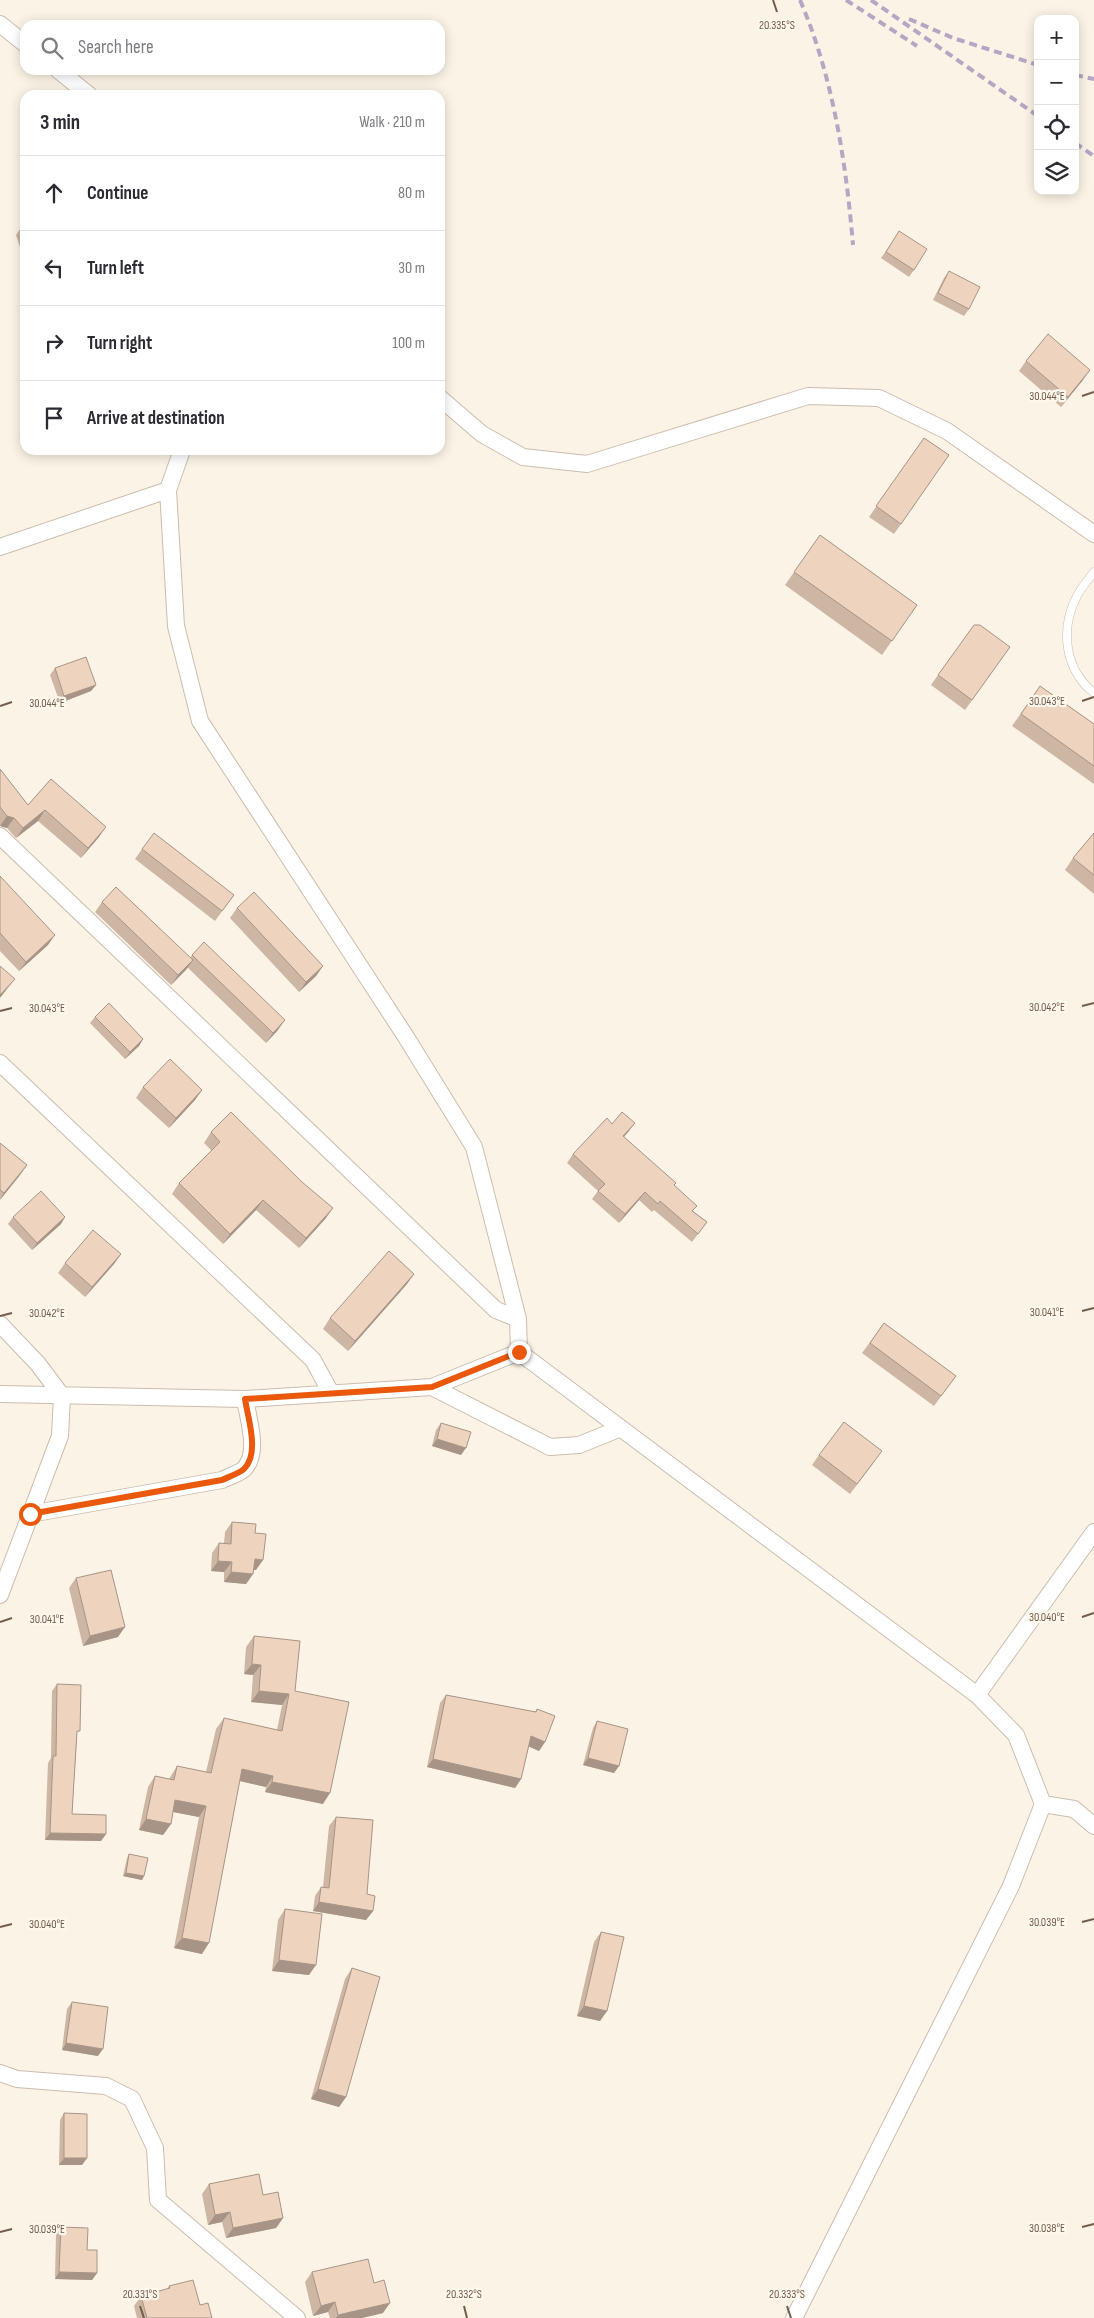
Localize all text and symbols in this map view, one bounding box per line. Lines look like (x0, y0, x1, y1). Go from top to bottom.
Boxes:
map controls (1034, 15, 1079, 195)
button: + (1034, 15, 1079, 60)
text: 20.335°S (759, 18, 795, 33)
search box (20, 20, 445, 75)
icon: search (38, 34, 66, 62)
text: Search here (78, 36, 154, 59)
button: − (1034, 60, 1079, 105)
button: locate (1034, 105, 1079, 150)
text: 3 min (40, 110, 80, 135)
text: Walk · 210 m (359, 113, 425, 132)
button: layers (1034, 150, 1079, 195)
icon: ahead (40, 179, 68, 207)
text: Continue (87, 182, 148, 205)
text: 80 m (398, 184, 425, 203)
icon: left (40, 254, 68, 282)
text: Turn left (87, 257, 144, 280)
text: 30 m (398, 259, 425, 278)
icon: right (40, 329, 68, 357)
text: Turn right (87, 332, 152, 355)
text: 100 m (392, 334, 425, 353)
text: 30.044°E (1029, 389, 1065, 404)
icon: arrive (40, 404, 68, 432)
text: Arrive at destination (87, 407, 225, 430)
text: 30.043°E (1029, 694, 1065, 709)
text: 30.044°E (29, 696, 65, 711)
text: 30.042°E (1029, 1000, 1065, 1015)
text: 30.043°E (29, 1001, 65, 1016)
text: 30.041°E (1030, 1305, 1064, 1320)
text: 30.042°E (29, 1306, 65, 1321)
route end (508, 1341, 531, 1364)
route start (19, 1503, 42, 1526)
text: 30.040°E (1029, 1610, 1065, 1625)
text: 30.041°E (30, 1612, 64, 1627)
text: 30.039°E (1029, 1915, 1065, 1930)
text: 30.040°E (29, 1917, 65, 1932)
text: 30.038°E (1029, 2221, 1065, 2236)
text: 30.039°E (29, 2222, 65, 2237)
text: 20.331°S (123, 2287, 157, 2302)
text: 20.332°S (446, 2287, 482, 2302)
text: 20.333°S (769, 2287, 805, 2302)

